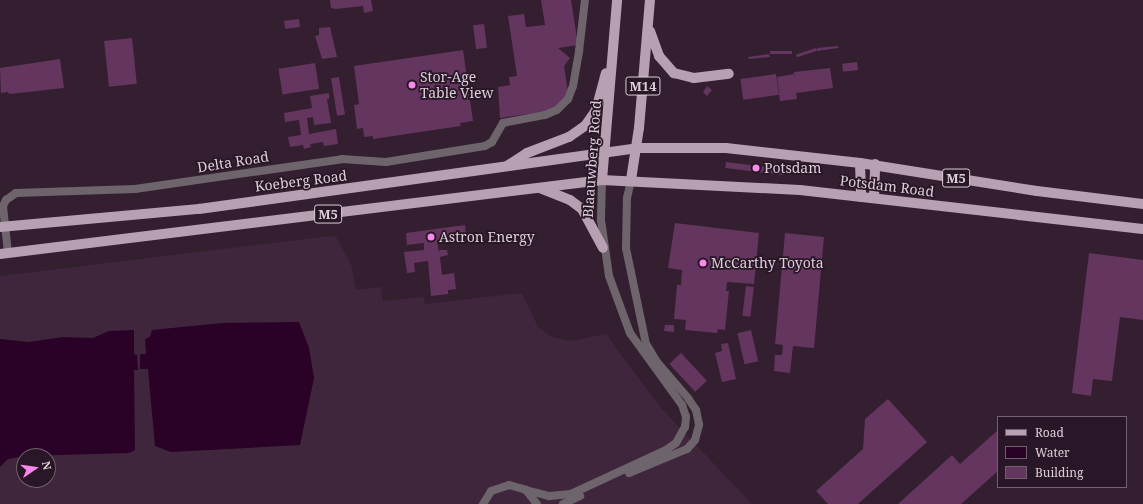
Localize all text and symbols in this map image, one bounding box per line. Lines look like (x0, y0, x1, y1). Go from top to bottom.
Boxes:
place label: Stor-Age Table View (420, 69, 494, 102)
road number: M14 (625, 75, 661, 97)
marker: Stor-Age Table View (407, 80, 417, 90)
street label: Blaauwberg Road (580, 100, 604, 218)
street label: Delta Road (196, 148, 270, 176)
place label: Potsdam (764, 160, 821, 176)
marker: Potsdam (751, 163, 761, 173)
street label: Koeberg Road (254, 167, 348, 195)
road number: M5 (942, 167, 970, 189)
street label: Potsdam Road (839, 172, 935, 200)
road number: M5 (314, 203, 342, 225)
place label: Astron Energy (439, 229, 535, 245)
marker: Astron Energy (426, 232, 436, 242)
place label: McCarthy Toyota (711, 255, 824, 271)
marker: McCarthy Toyota (698, 258, 708, 268)
legend (997, 416, 1127, 488)
text: Road (1035, 424, 1064, 441)
text: Water (1035, 444, 1070, 461)
north arrow (16, 448, 56, 488)
text: N (39, 459, 55, 471)
text: Building (1035, 464, 1083, 481)

